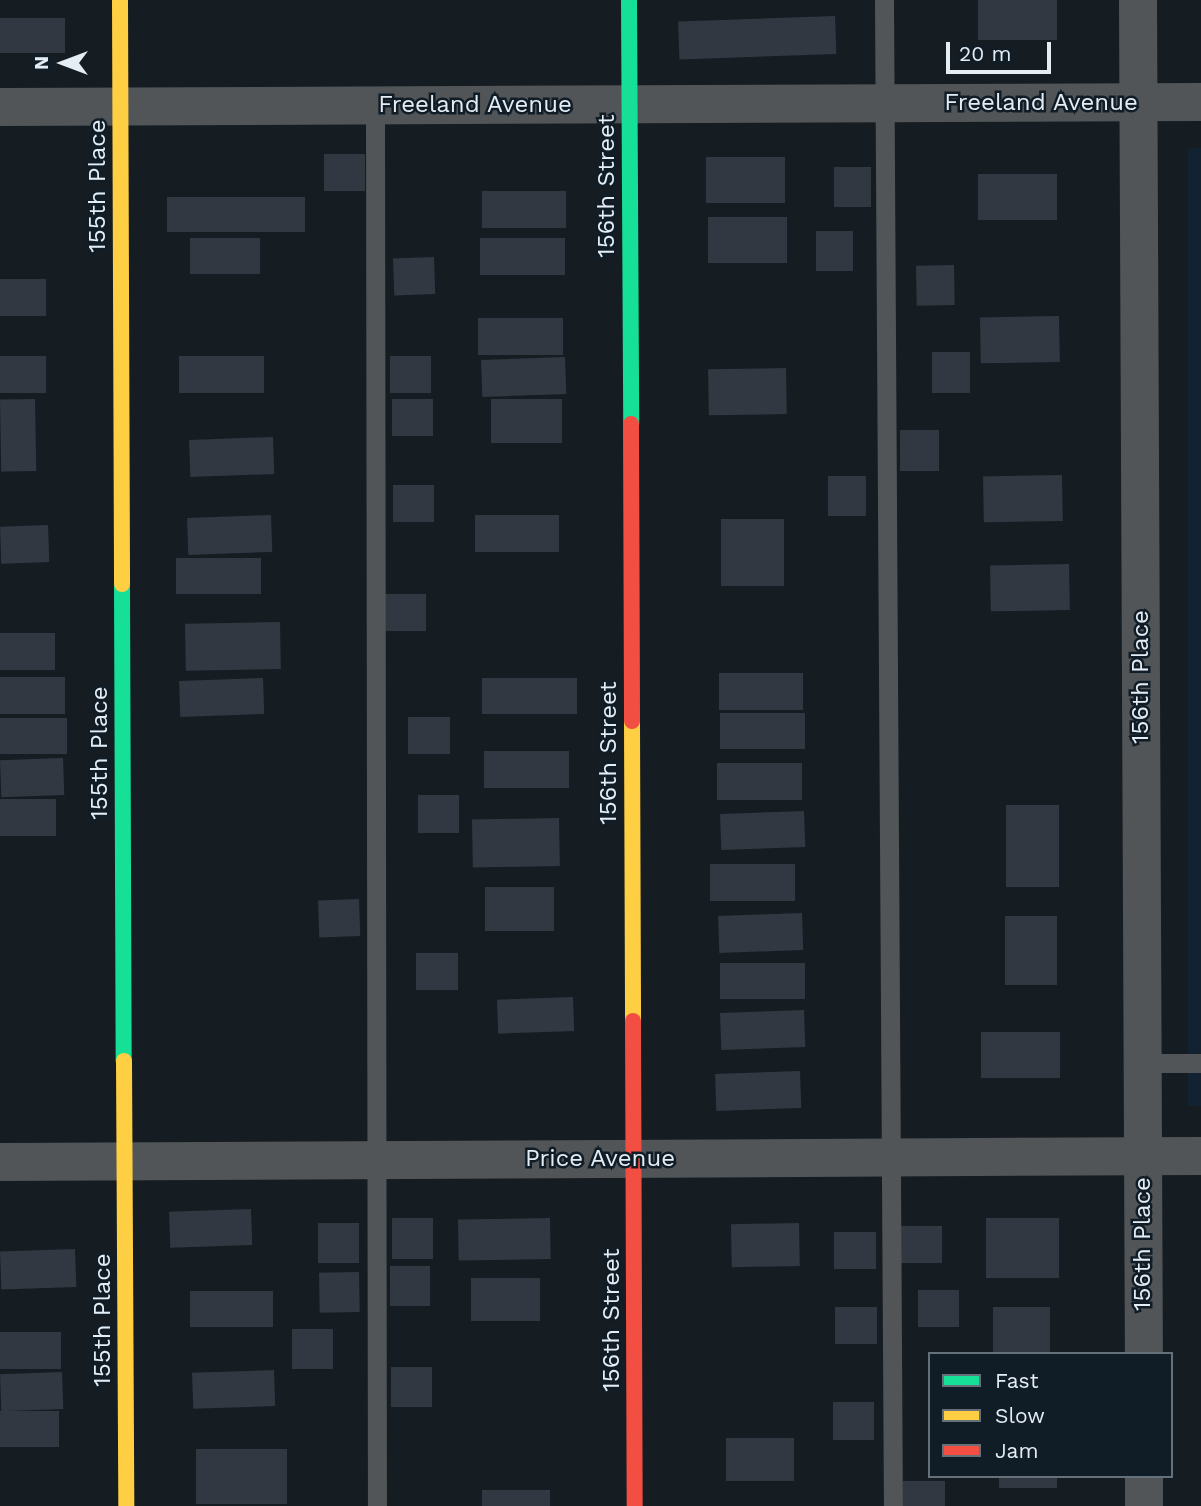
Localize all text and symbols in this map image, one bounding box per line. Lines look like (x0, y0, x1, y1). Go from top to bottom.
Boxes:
north arrow (28, 28, 98, 98)
scale bar (949, 28, 1054, 72)
text: 20 m (959, 41, 1011, 66)
text: N (30, 56, 53, 70)
street label: Freeland Avenue (944, 89, 1138, 117)
street label: Freeland Avenue (378, 91, 572, 119)
street label: 156th Street (593, 114, 621, 258)
street label: 155th Place (84, 119, 112, 253)
street label: 156th Place (1127, 610, 1155, 744)
street label: 156th Street (595, 681, 623, 825)
street label: 155th Place (86, 686, 114, 820)
street label: Price Avenue (524, 1145, 676, 1173)
street label: 156th Place (1129, 1177, 1157, 1311)
street label: 156th Street (598, 1248, 626, 1392)
street label: 155th Place (89, 1253, 117, 1387)
legend (928, 1352, 1173, 1478)
text: Fast (995, 1368, 1039, 1393)
text: Slow (995, 1403, 1045, 1428)
text: Jam (995, 1438, 1038, 1463)

